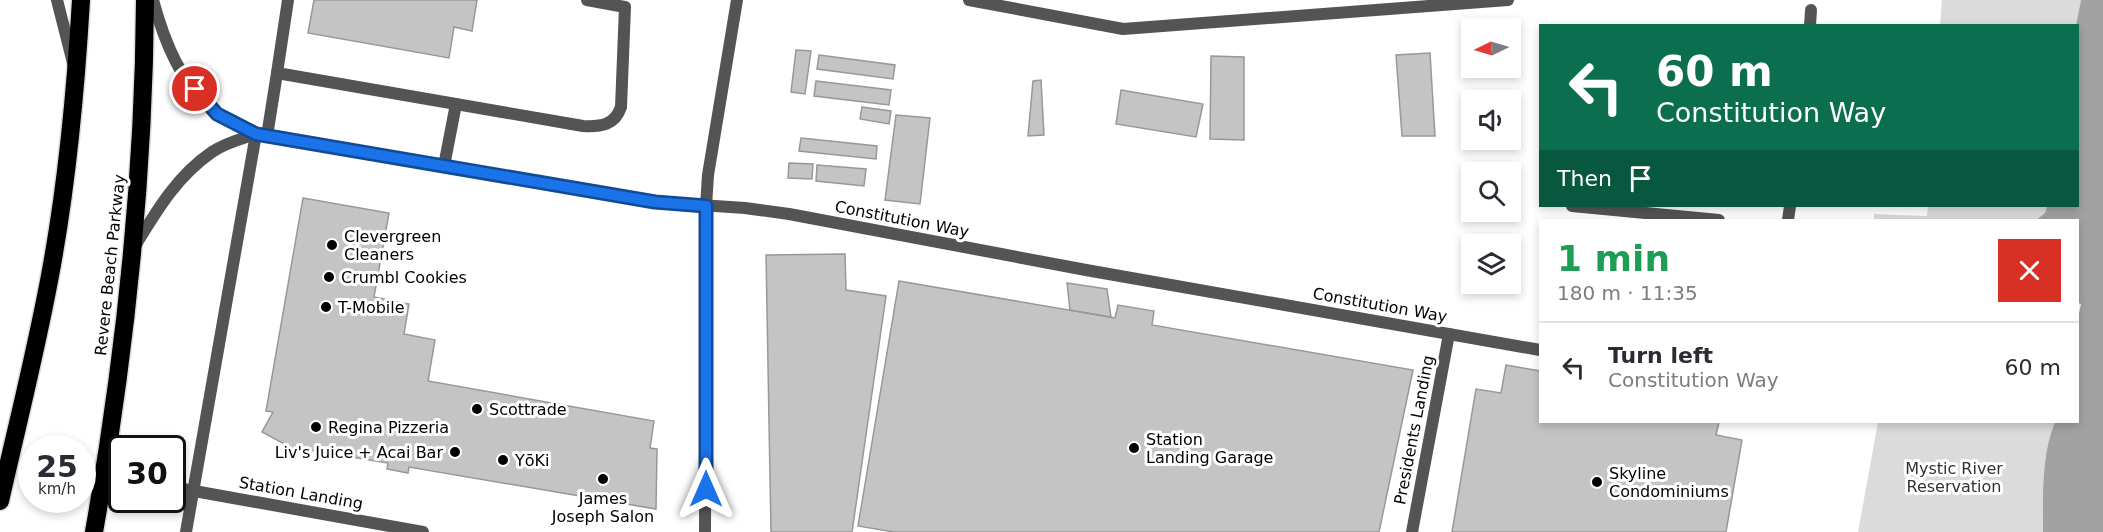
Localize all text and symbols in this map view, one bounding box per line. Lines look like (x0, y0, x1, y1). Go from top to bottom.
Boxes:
north arrow (1461, 18, 1521, 78)
map controls (1461, 18, 1521, 294)
text: 60 m (1656, 47, 1773, 96)
icon: left (1557, 48, 1635, 126)
pin (169, 63, 220, 114)
icon: arrive (178, 72, 211, 105)
button: sound (1461, 90, 1521, 150)
text: Constitution Way (1656, 97, 1886, 128)
button: search (1461, 162, 1521, 222)
icon: arrive (1624, 162, 1657, 195)
text: Then (1557, 166, 1612, 191)
street label: Revere Beach Parkway (91, 173, 129, 357)
street label: Constitution Way (833, 197, 971, 241)
place label: Clevergreen Cleaners (344, 227, 441, 264)
button: layers (1461, 234, 1521, 294)
marker: Clevergreen Cleaners (325, 238, 339, 252)
text: 1 min (1557, 238, 1670, 279)
button: close (1998, 239, 2061, 302)
place label: Crumbl Cookies (341, 268, 467, 287)
marker: Crumbl Cookies (322, 270, 336, 284)
text: 180 m · 11:35 (1557, 281, 1698, 305)
street label: Constitution Way (1311, 284, 1449, 326)
place label: T-Mobile (337, 298, 405, 317)
marker: T-Mobile (319, 300, 333, 314)
text: Turn left (1608, 343, 1713, 368)
icon: left (1557, 351, 1590, 384)
street label: Presidents Landing (1390, 354, 1438, 506)
text: 60 m (2005, 355, 2061, 380)
text: Constitution Way (1608, 368, 1778, 392)
place label: Scottrade (489, 400, 567, 419)
marker: Scottrade (470, 402, 484, 416)
place label: Regina Pizzeria (328, 418, 449, 437)
marker: Regina Pizzeria (309, 420, 323, 434)
place label: Station Landing Garage (1146, 430, 1273, 467)
speed limit sign: 30 (108, 435, 186, 513)
marker: Station Landing Garage (1127, 441, 1141, 455)
place label: Liv's Juice + Acai Bar (275, 443, 443, 462)
marker: Liv's Juice + Acai Bar (448, 445, 462, 459)
text: 25 (36, 449, 78, 484)
place label: YōKi (514, 451, 550, 470)
marker: YōKi (496, 453, 510, 467)
position arrow (674, 457, 738, 521)
park label: Mystic River Reservation (1905, 459, 2003, 496)
place label: Skyline Condominiums (1609, 464, 1729, 501)
marker: James Joseph Salon (596, 472, 610, 486)
street label: Station Landing (237, 473, 365, 513)
marker: Skyline Condominiums (1590, 475, 1604, 489)
text: km/h (38, 480, 76, 498)
place label: James Joseph Salon (551, 489, 654, 526)

